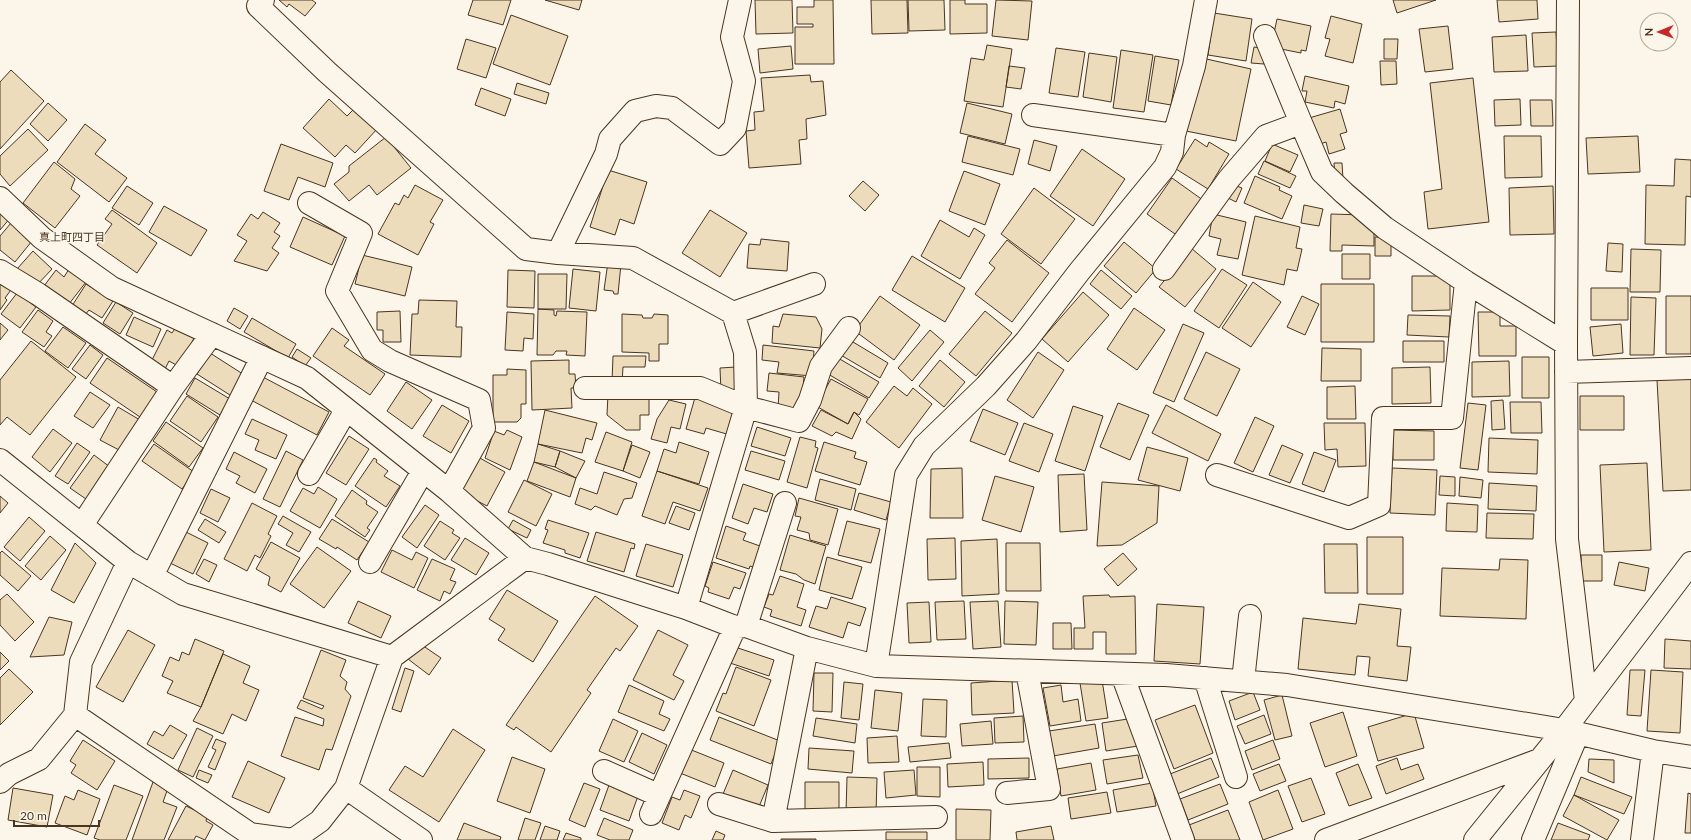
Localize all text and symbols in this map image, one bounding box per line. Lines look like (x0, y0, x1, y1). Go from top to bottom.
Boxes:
north arrow (1639, 12, 1679, 52)
text: N (1642, 28, 1655, 37)
district label: 真上町四丁目 (39, 230, 105, 243)
scale bar (14, 802, 99, 828)
text: 20 m (20, 808, 47, 823)

